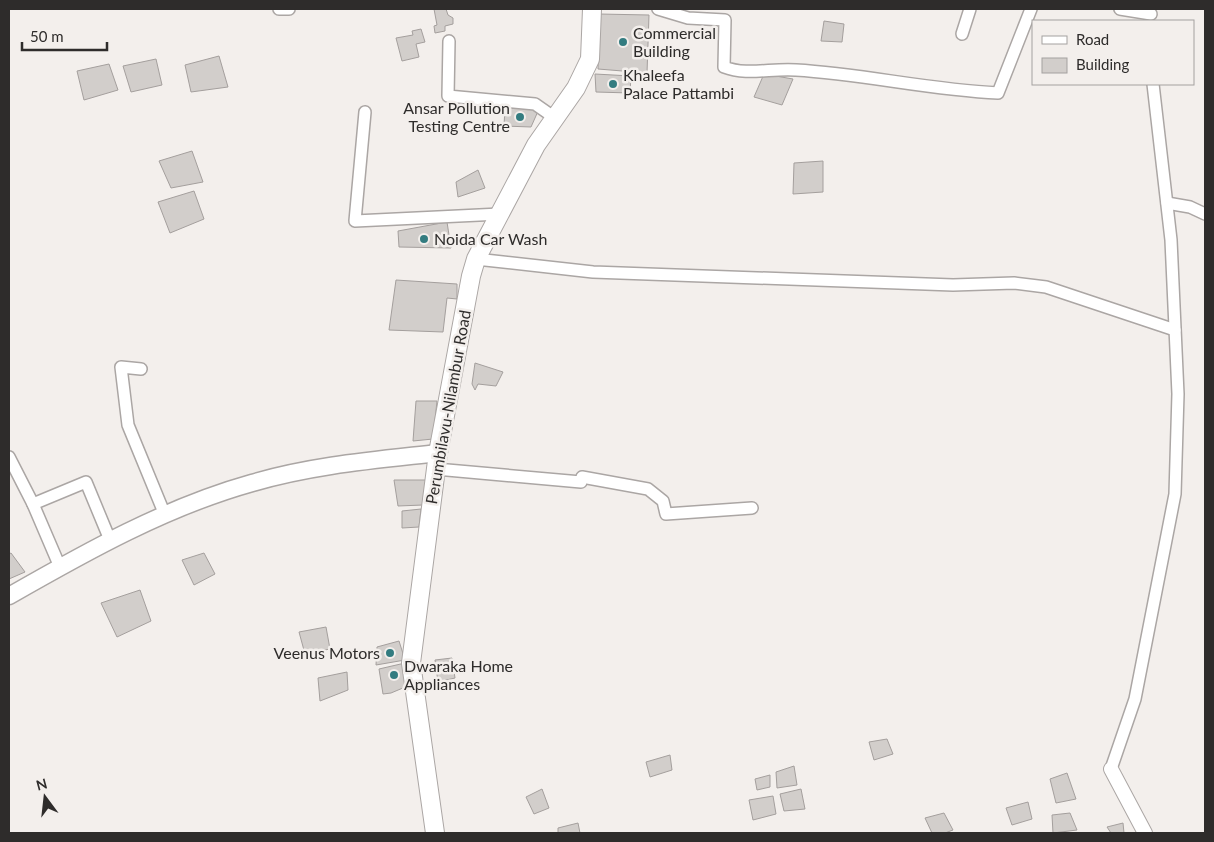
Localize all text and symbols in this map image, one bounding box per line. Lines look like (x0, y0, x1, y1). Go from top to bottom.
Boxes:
scale bar (22, 20, 108, 52)
legend (1032, 20, 1194, 85)
place label: Commercial Building (633, 23, 716, 60)
text: 50 m (30, 27, 64, 45)
text: Road (1076, 30, 1109, 48)
marker: Commercial Building (617, 36, 629, 48)
text: Building (1076, 55, 1129, 73)
place label: Khaleefa Palace Pattambi (623, 65, 734, 102)
marker: Khaleefa Palace Pattambi (607, 78, 619, 90)
place label: Ansar Pollution Testing Centre (403, 98, 510, 135)
marker: Ansar Pollution Testing Centre (514, 111, 526, 123)
place label: Noida Car Wash (434, 229, 547, 248)
marker: Noida Car Wash (418, 233, 430, 245)
street label: Perumbilavu-Nilambur Road (421, 308, 474, 505)
place label: Veenus Motors (274, 643, 380, 662)
marker: Veenus Motors (384, 647, 396, 659)
place label: Dwaraka Home Appliances (404, 656, 513, 693)
marker: Dwaraka Home Appliances (388, 669, 400, 681)
north arrow (20, 772, 70, 822)
text: N (34, 774, 49, 794)

